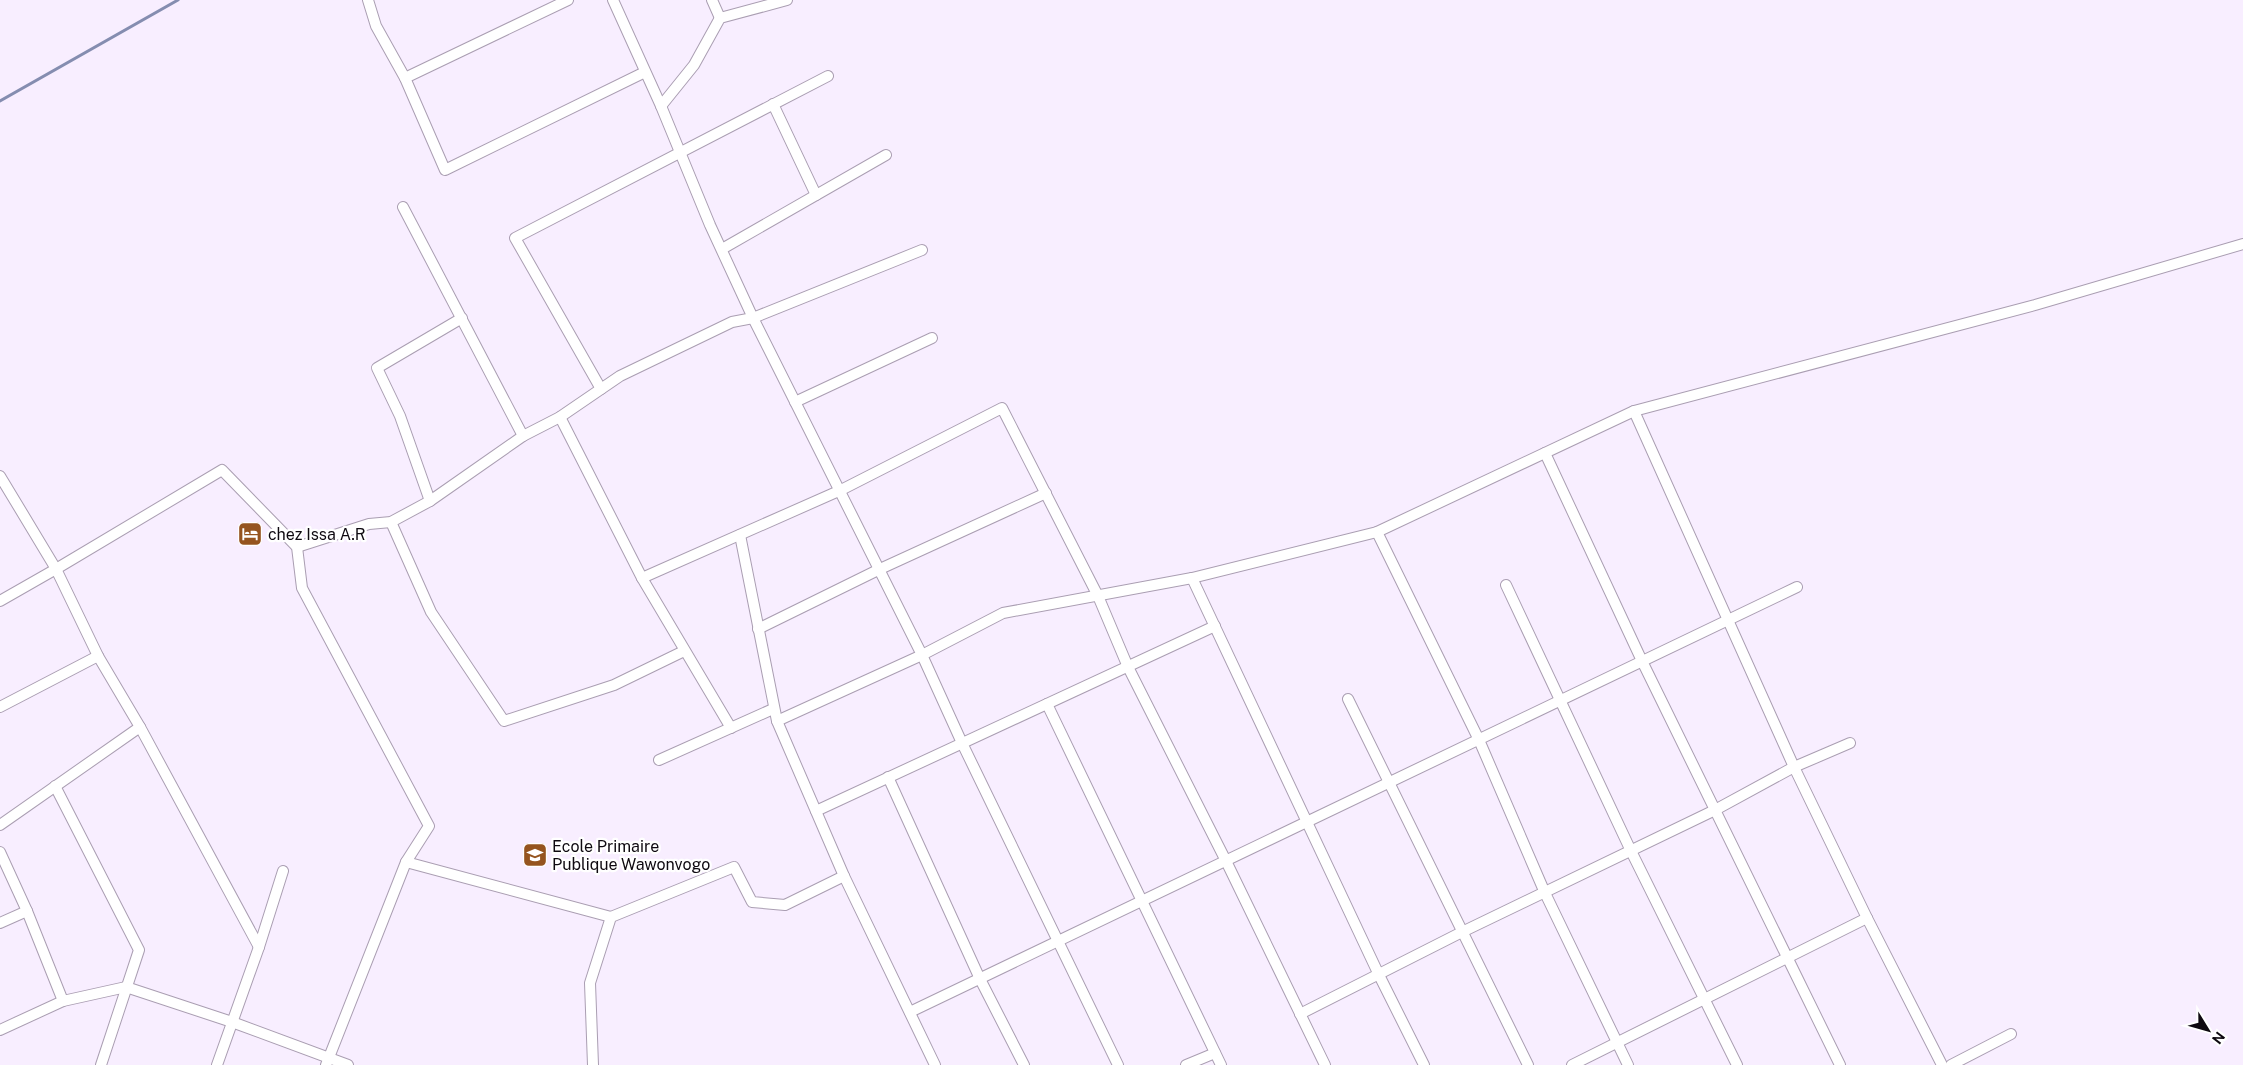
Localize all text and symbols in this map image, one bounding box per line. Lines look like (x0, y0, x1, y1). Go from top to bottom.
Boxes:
hotel icon: chez Issa A.R (237, 521, 263, 547)
place label: chez Issa A.R (268, 525, 366, 544)
place label: Ecole Primaire Publique Wawonvogo (552, 837, 710, 874)
school or university icon: Ecole Primaire Publique Wawonvogo (522, 842, 548, 868)
north arrow (2183, 1005, 2233, 1055)
text: N (2209, 1029, 2228, 1047)

